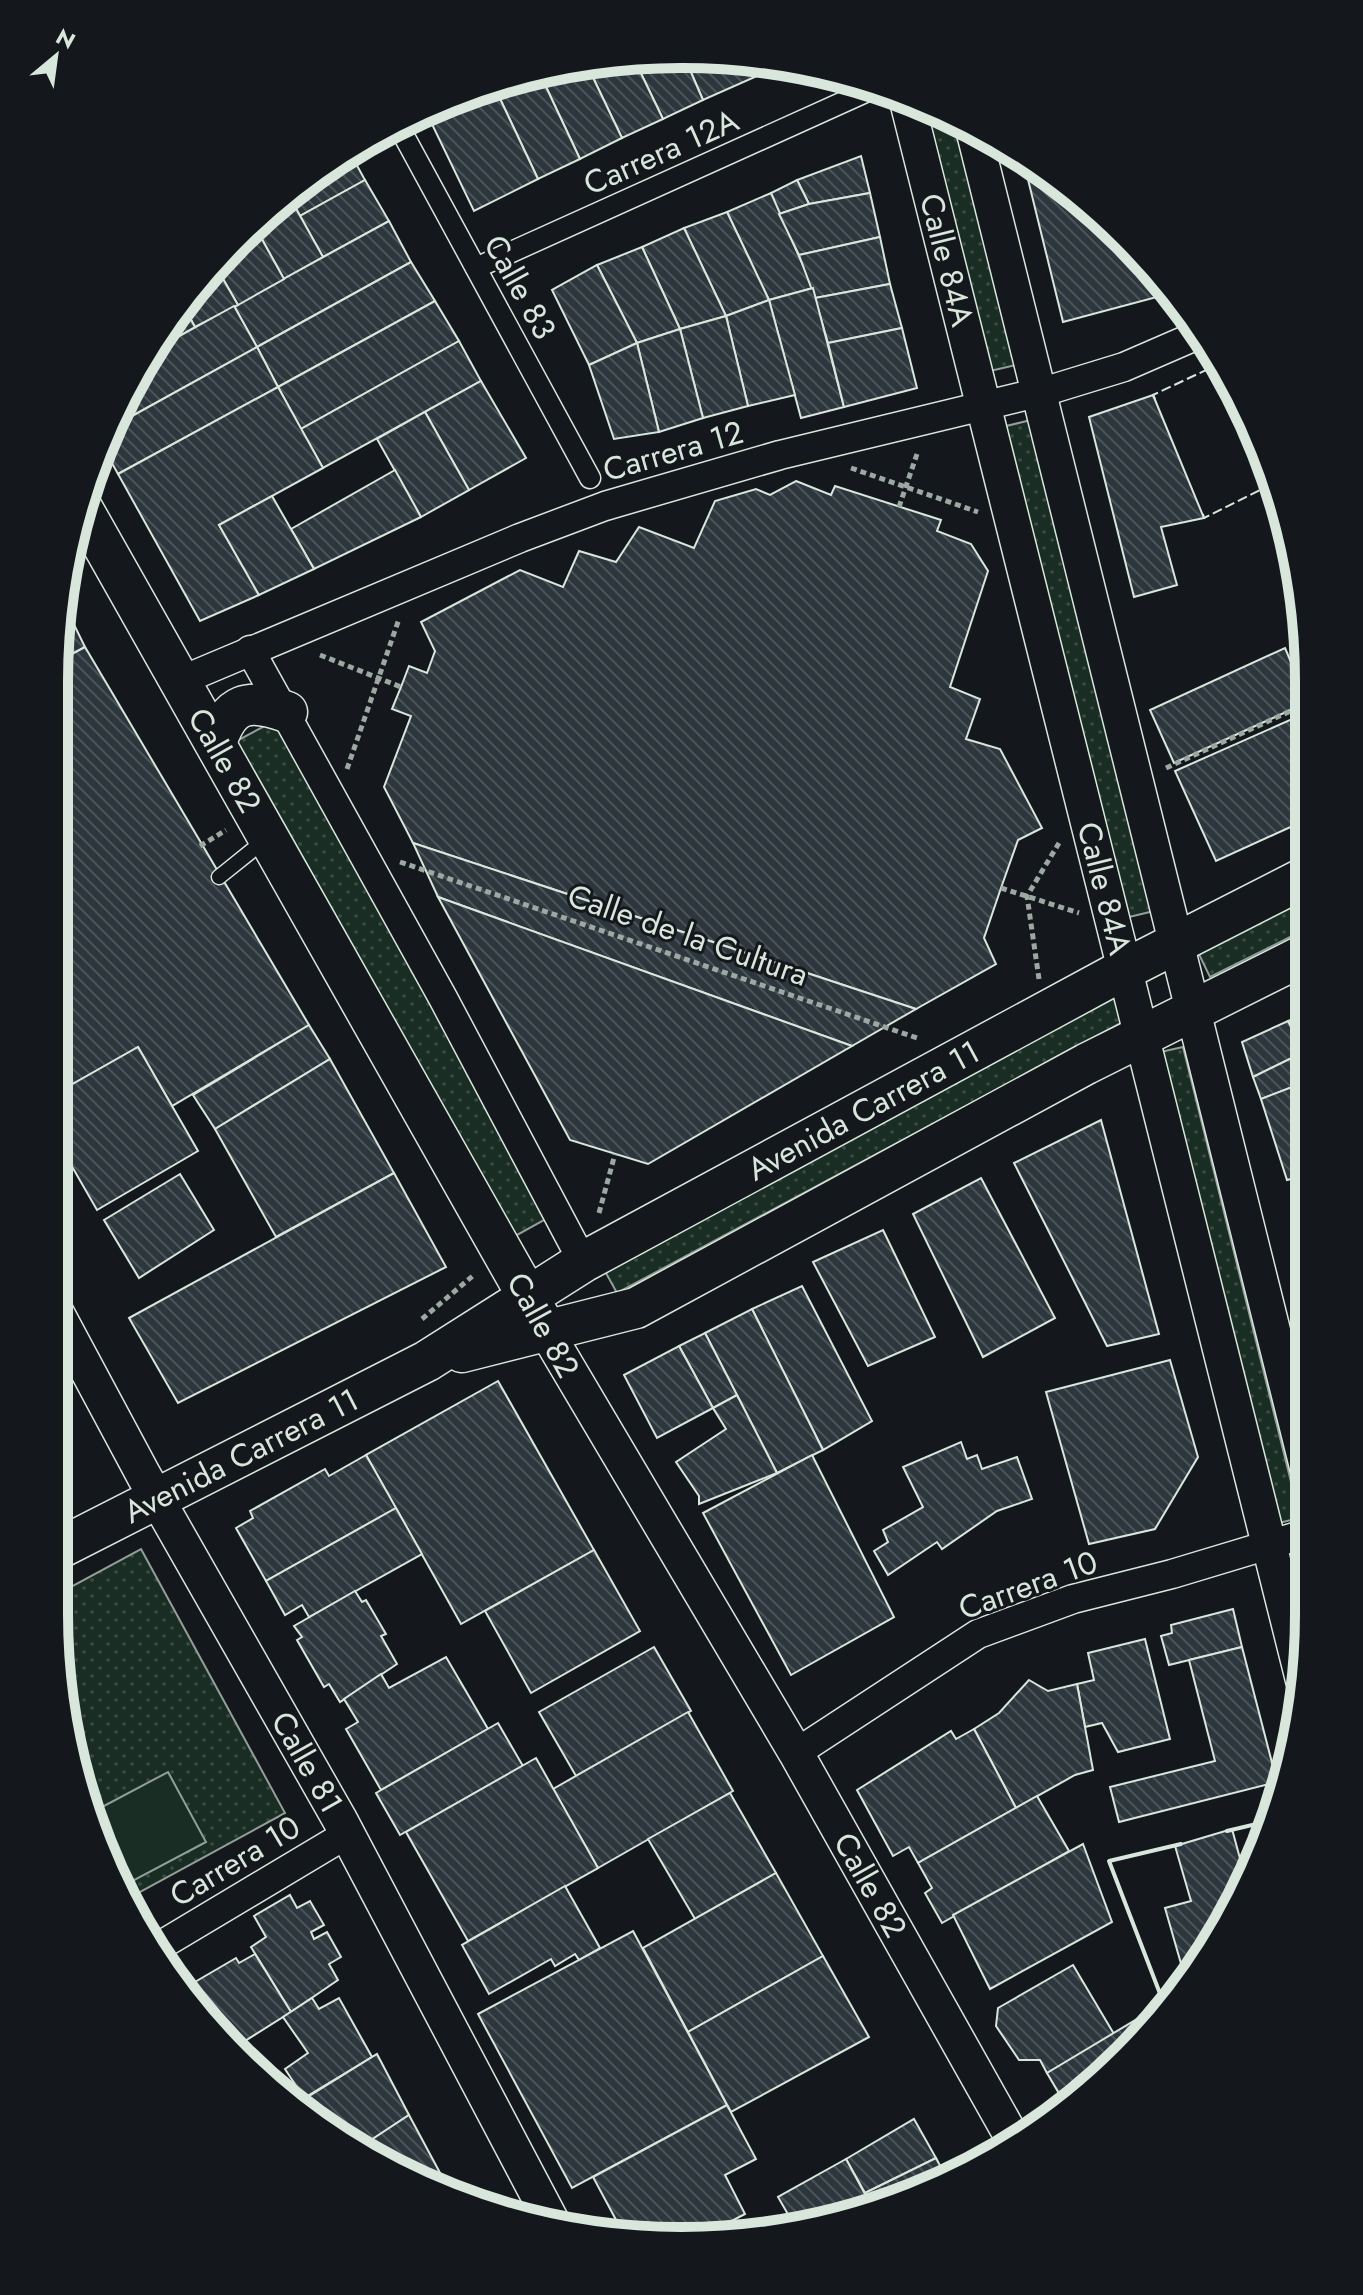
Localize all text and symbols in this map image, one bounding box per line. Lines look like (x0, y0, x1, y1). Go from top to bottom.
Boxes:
north arrow (16, 16, 96, 96)
text: N (50, 20, 81, 57)
street label: Carrera 12A (576, 97, 746, 207)
street label: Calle 84A (908, 189, 986, 331)
street label: Calle 83 (472, 226, 568, 348)
street label: Carrera 12 (598, 409, 748, 493)
street label: Calle 82 (177, 700, 273, 821)
street label: Calle 84A (1066, 817, 1143, 960)
street label: Calle de la Cultura (562, 872, 814, 998)
street label: Avenida Carrera 11 (739, 1029, 988, 1192)
street label: Calle 82 (495, 1264, 591, 1386)
street label: Avenida Carrera 11 (116, 1377, 367, 1535)
street label: Carrera 10 (952, 1539, 1104, 1631)
street label: Calle 81 (260, 1703, 354, 1821)
street label: Carrera 10 (161, 1804, 309, 1918)
street label: Calle 82 (822, 1824, 918, 1946)

